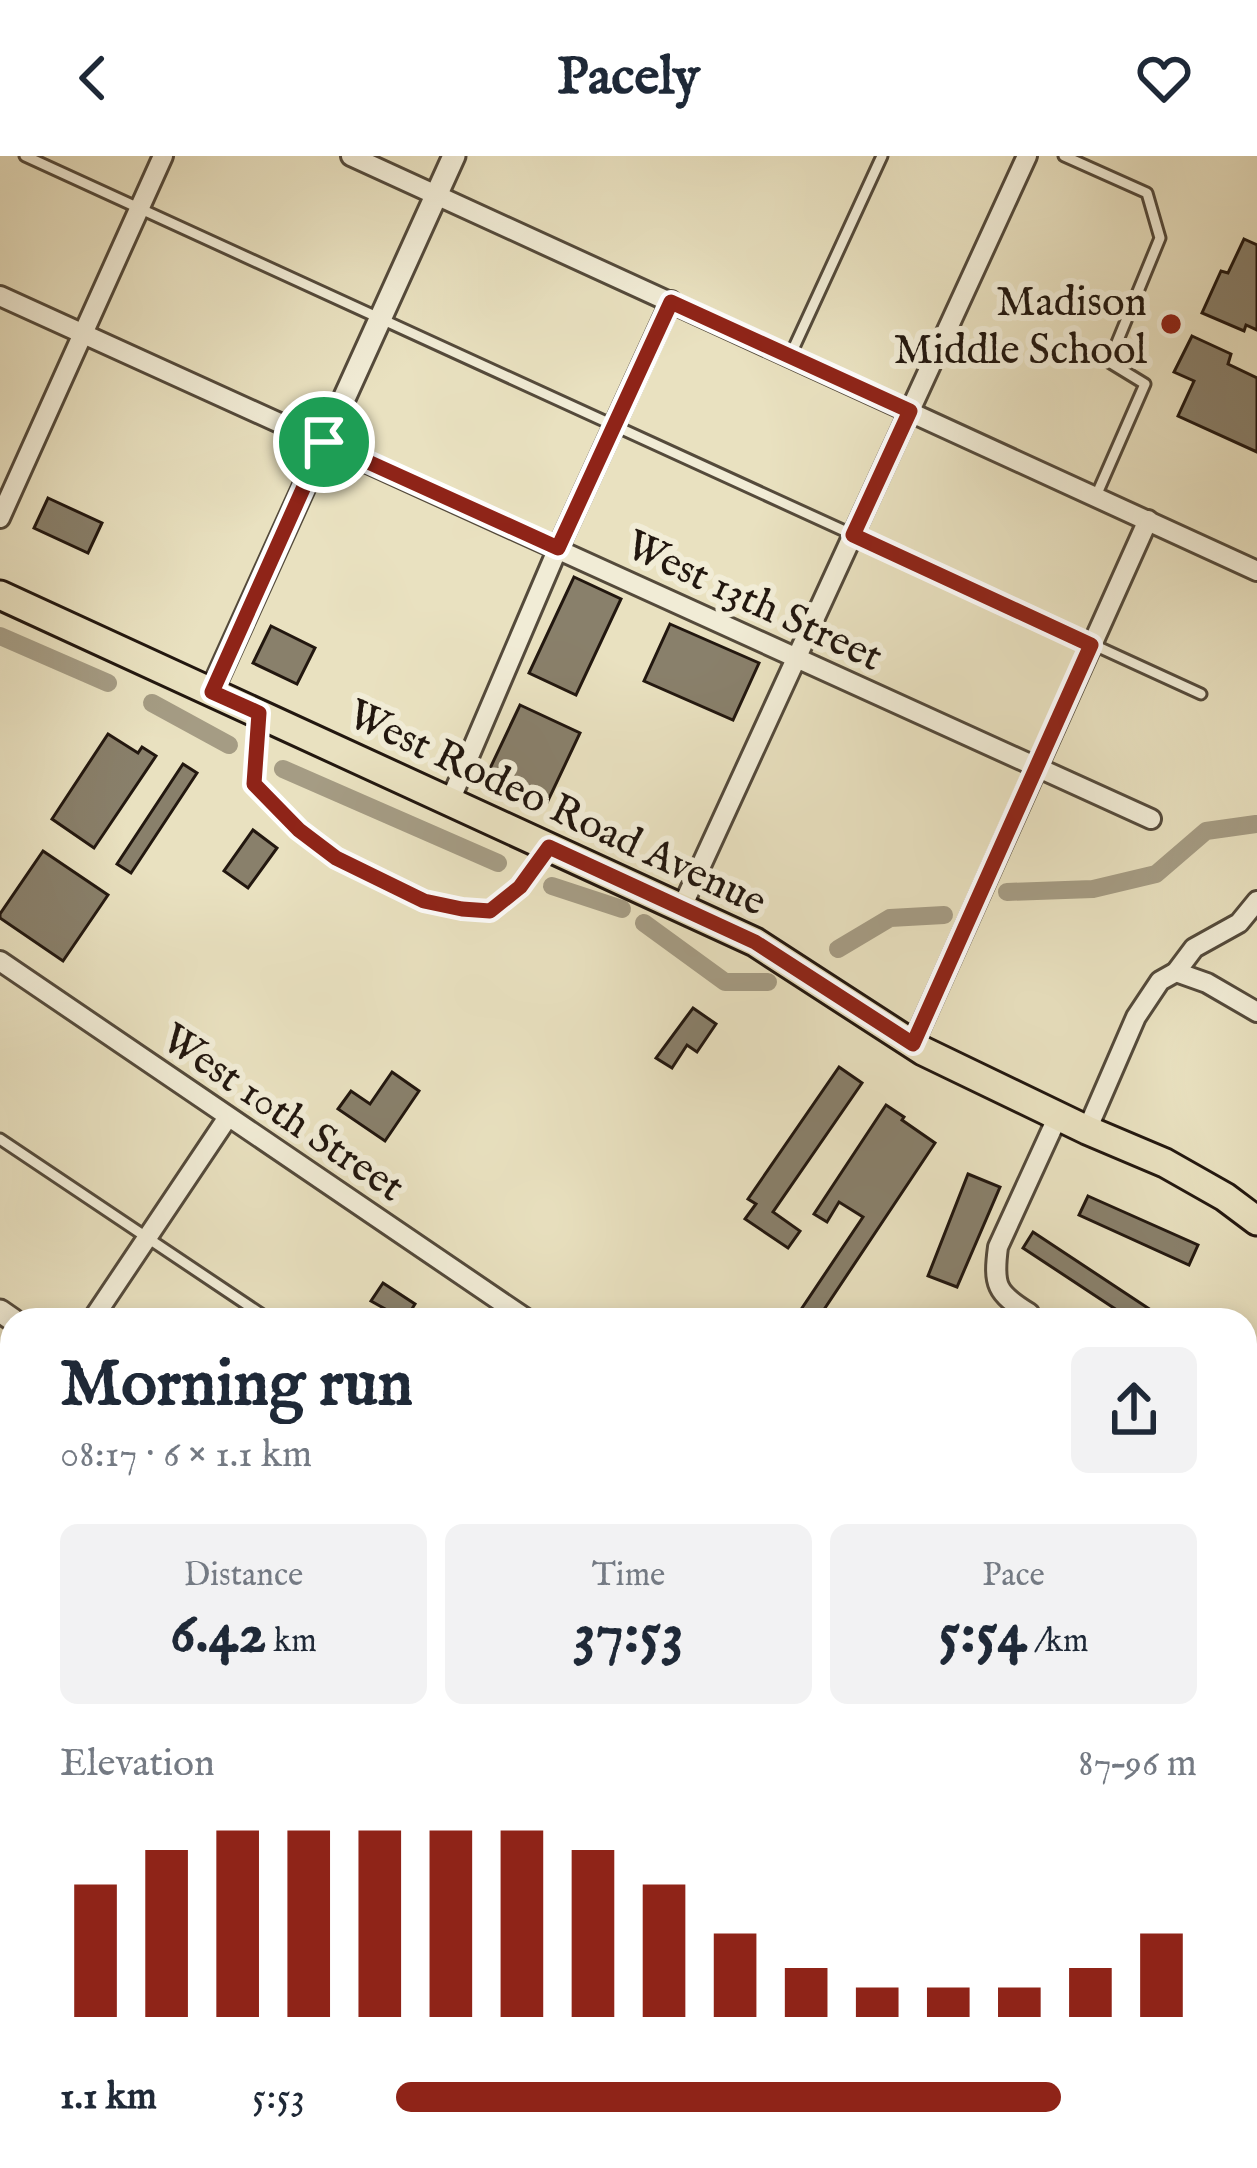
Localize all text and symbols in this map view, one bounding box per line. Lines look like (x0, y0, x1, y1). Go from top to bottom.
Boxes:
text: Pacely (557, 44, 700, 113)
icon: back (60, 45, 126, 111)
icon: heart (1131, 45, 1197, 111)
place label: Madison Middle School (894, 277, 1147, 378)
marker: Madison Middle School (1158, 311, 1184, 337)
pin (273, 391, 375, 493)
icon: arrive (291, 409, 357, 475)
street label: West 13th Street (617, 520, 890, 685)
street label: West Rodeo Road Avenue (339, 689, 774, 930)
street label: West 10th Street (150, 1013, 414, 1215)
text: Morning run (60, 1344, 413, 1428)
button: share (1071, 1347, 1197, 1473)
text: 08:17 · 6 × 1.1 km (60, 1431, 312, 1480)
text: Distance (184, 1555, 303, 1597)
text: Time (592, 1555, 665, 1597)
text: Pace (982, 1555, 1045, 1597)
text: 6.42 (170, 1597, 266, 1673)
text: 37:53 (573, 1597, 684, 1673)
text: 5:54 (938, 1597, 1027, 1673)
text: km (266, 1621, 317, 1663)
text: /km (1027, 1621, 1089, 1663)
text: Elevation (60, 1740, 215, 1789)
text: 87–96 m (1078, 1740, 1197, 1789)
text: 1.1 km (60, 2073, 157, 2122)
text: 5:53 (252, 2073, 305, 2122)

